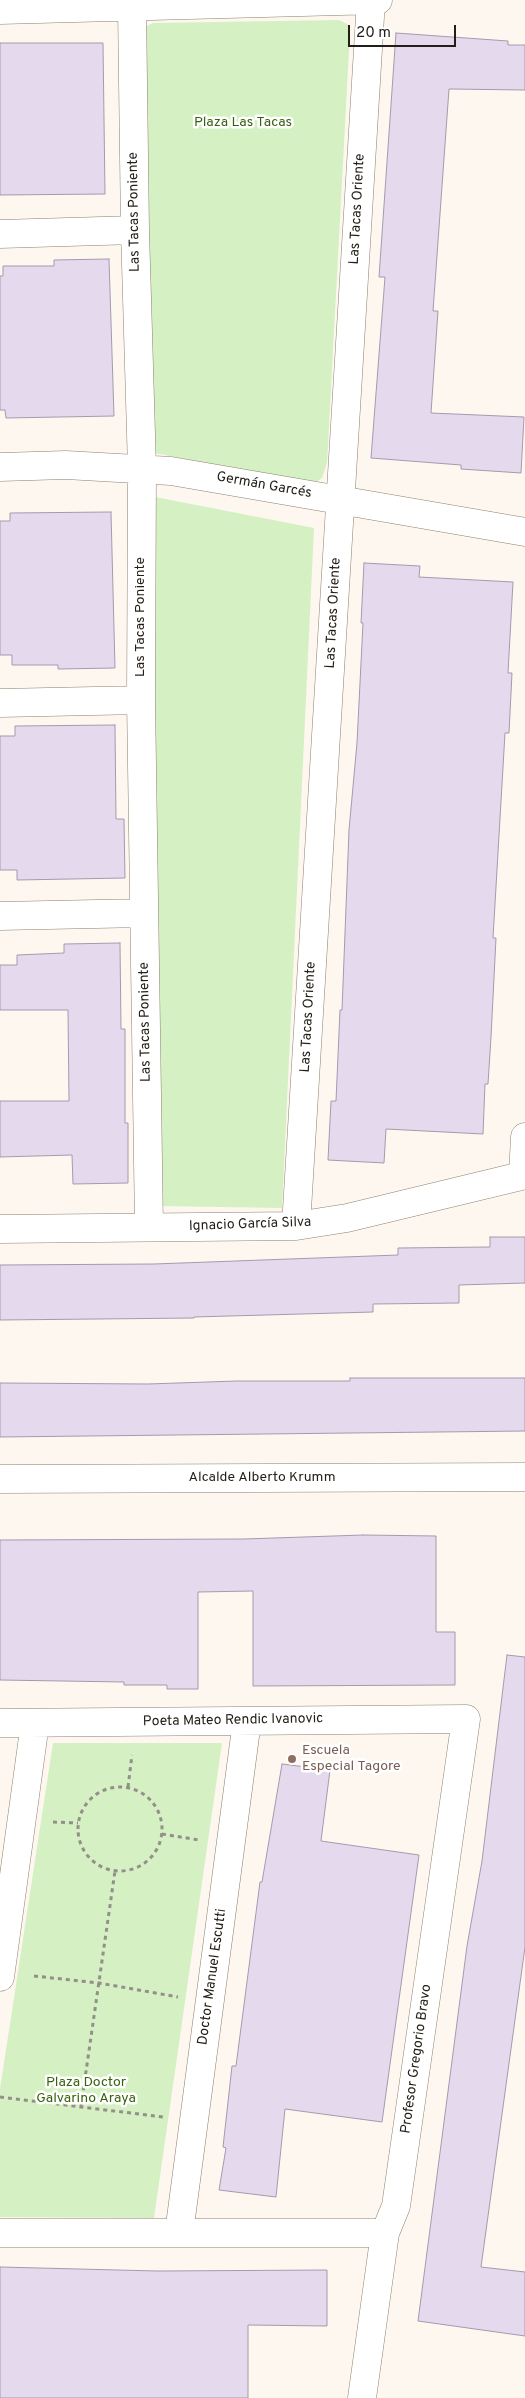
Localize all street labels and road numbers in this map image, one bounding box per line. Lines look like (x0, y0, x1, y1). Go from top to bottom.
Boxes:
street label: Las Tacas Poniente (126, 152, 144, 272)
street label: Las Tacas Oriente (347, 153, 369, 265)
street label: Germán Garcés (215, 469, 313, 503)
street label: Las Tacas Poniente (133, 557, 149, 677)
street label: Las Tacas Oriente (323, 557, 345, 669)
street label: Las Tacas Oriente (298, 961, 320, 1073)
street label: Las Tacas Poniente (137, 962, 155, 1082)
street label: Ignacio García Silva (188, 1214, 312, 1236)
street label: Alcalde Alberto Krumm (188, 1470, 336, 1486)
street label: Poeta Mateo Rendic Ivanovic (143, 1711, 323, 1731)
street label: Doctor Manuel Escutti (195, 1908, 231, 2046)
street label: Profesor Gregorio Bravo (398, 1983, 436, 2135)

